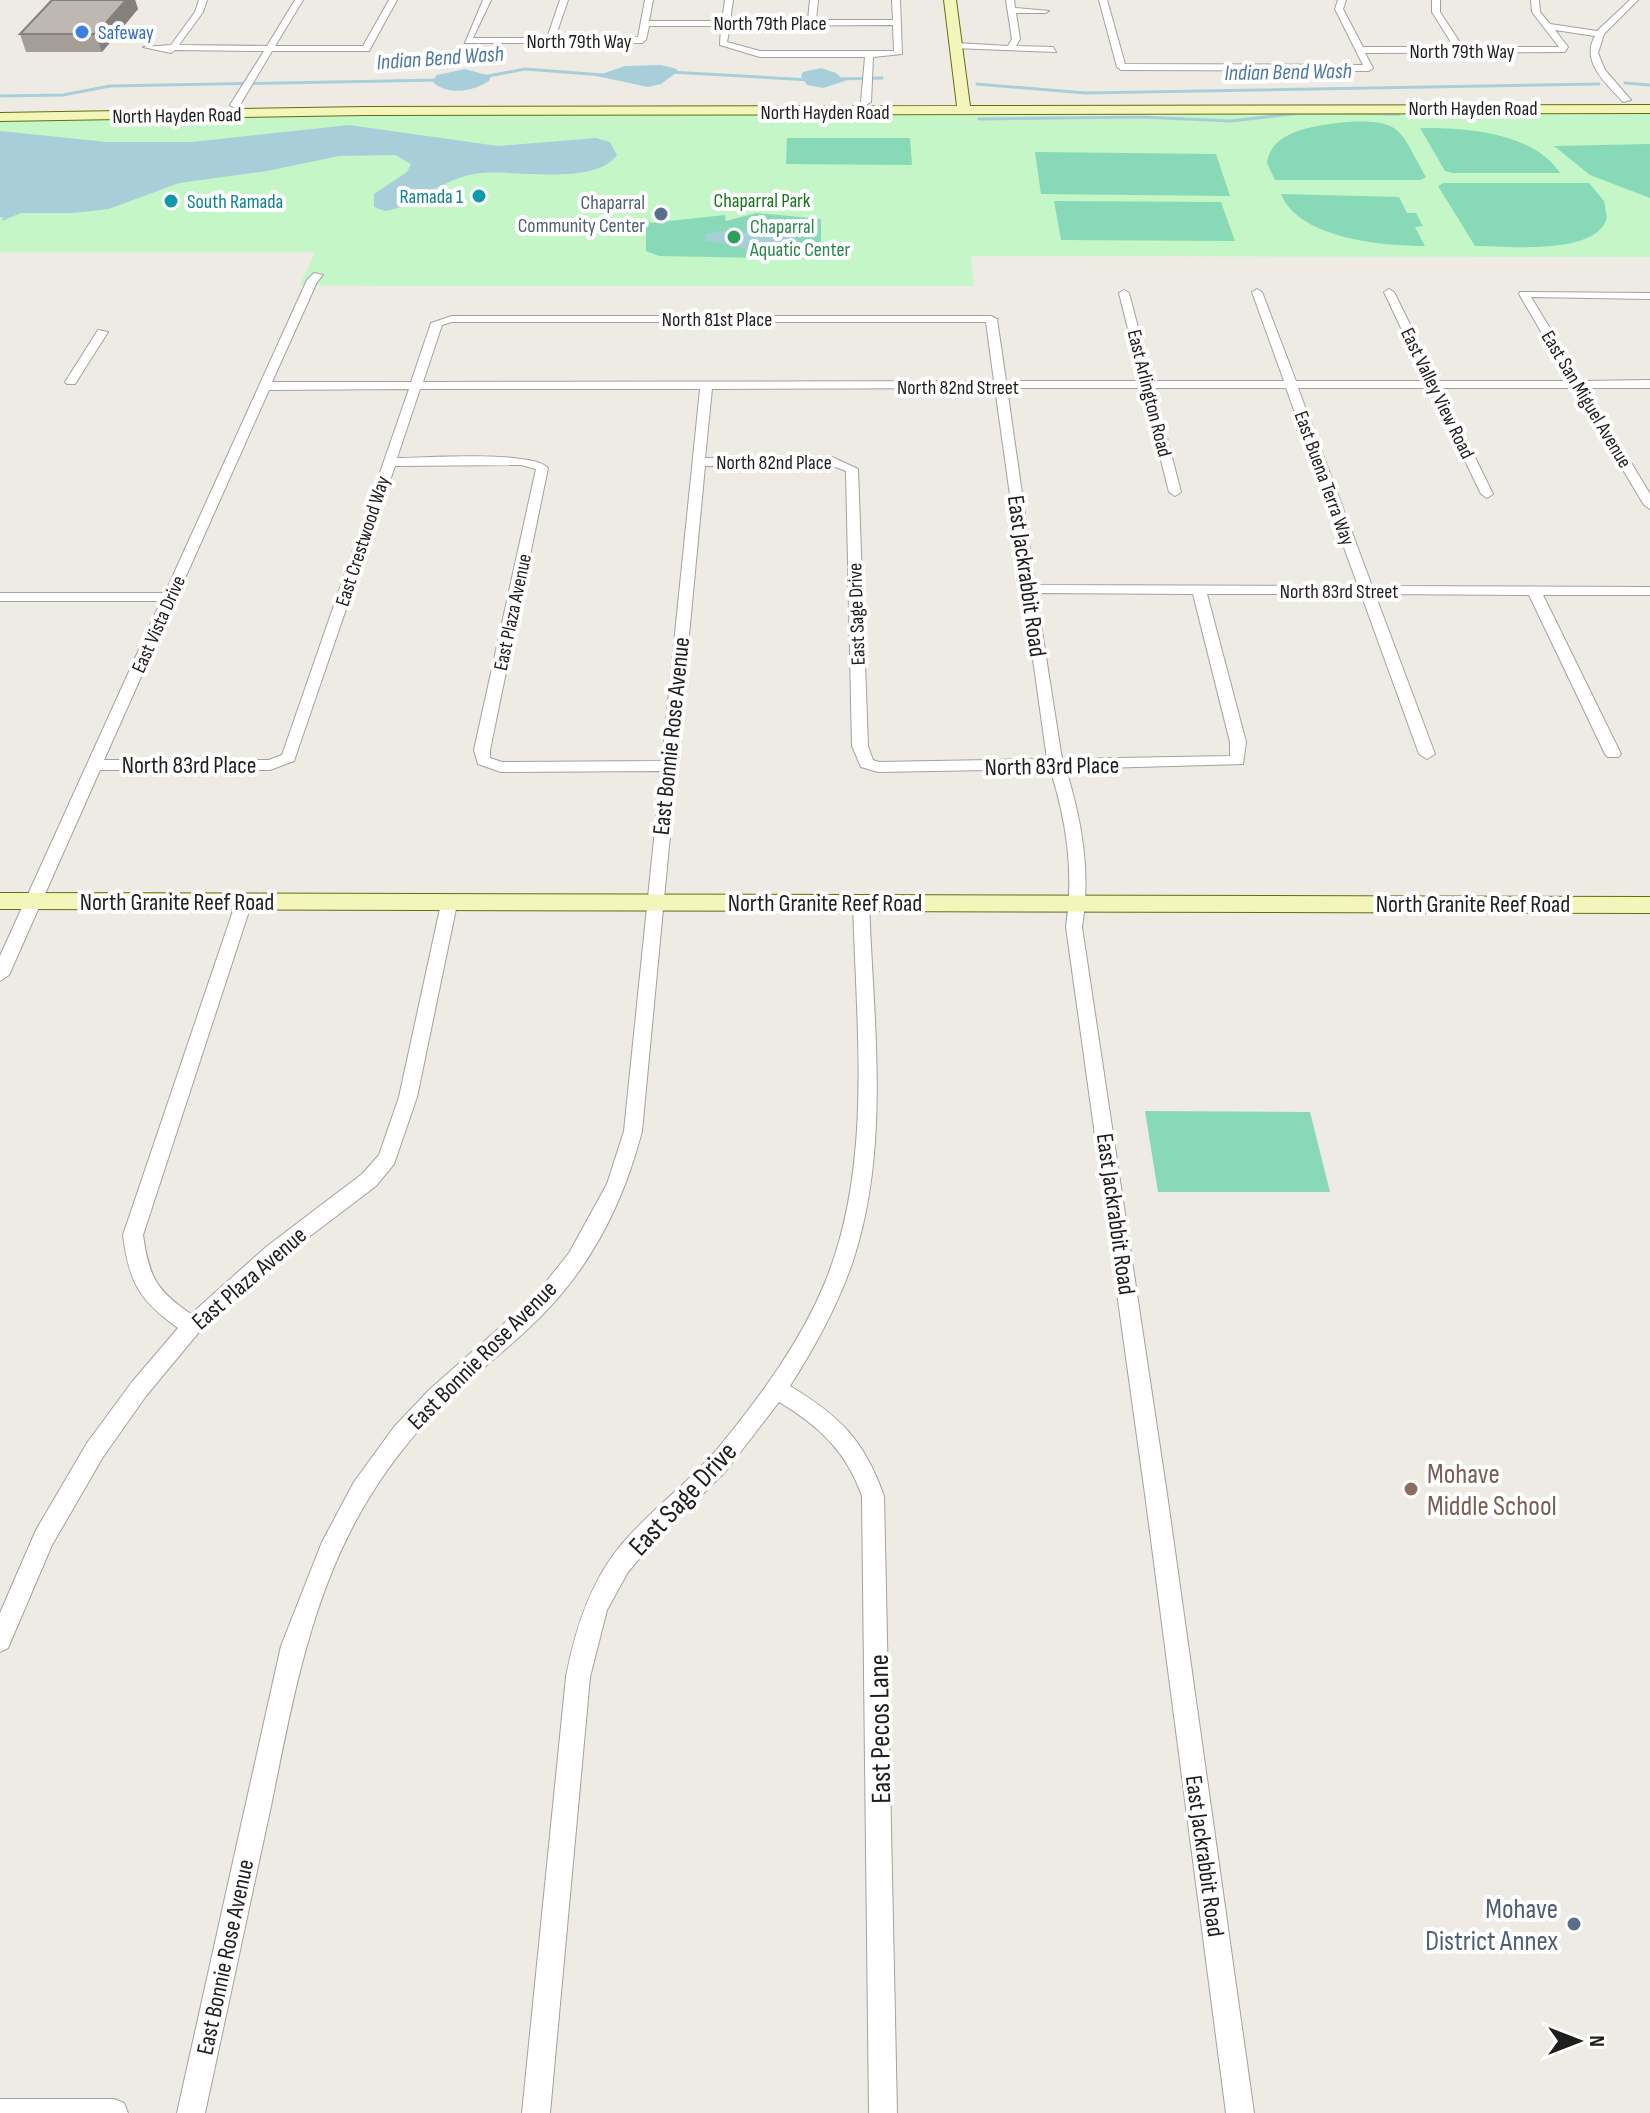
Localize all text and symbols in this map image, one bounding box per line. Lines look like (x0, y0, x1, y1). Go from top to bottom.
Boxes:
street label: North 79th Place (714, 12, 826, 36)
place label: Safeway (98, 21, 154, 45)
marker: Safeway (73, 23, 91, 41)
street label: North 79th Way (527, 30, 632, 54)
street label: North 79th Way (1410, 40, 1515, 64)
water label: Indian Bend Wash (376, 41, 505, 76)
water label: Indian Bend Wash (1224, 58, 1352, 87)
street label: North Hayden Road (1408, 97, 1538, 121)
street label: North Hayden Road (760, 101, 890, 125)
street label: North Hayden Road (112, 103, 242, 129)
place label: Ramada 1 (400, 185, 463, 209)
marker: Ramada 1 (470, 187, 488, 205)
park label: Chaparral Park (714, 189, 811, 213)
place label: South Ramada (187, 190, 283, 214)
place label: Chaparral Community Center (518, 191, 645, 238)
marker: South Ramada (162, 192, 180, 210)
marker: Chaparral Community Center (652, 205, 670, 223)
place label: Chaparral Aquatic Center (749, 215, 850, 262)
marker: Chaparral Aquatic Center (725, 228, 743, 246)
street label: North 81st Place (662, 308, 772, 332)
street label: East Valley View Road (1395, 324, 1479, 463)
street label: East Arlington Road (1122, 327, 1176, 459)
street label: East San Miguel Avenue (1536, 327, 1637, 473)
street label: North 82nd Street (897, 376, 1019, 400)
street label: East Buena Terra Way (1289, 408, 1360, 549)
street label: North 82nd Place (716, 451, 832, 475)
street label: East Crestwood Way (331, 473, 395, 609)
street label: East Jackrabbit Road (1001, 493, 1052, 659)
street label: East Plaza Avenue (489, 552, 537, 673)
street label: East Sage Drive (843, 562, 871, 666)
street label: East Vista Drive (127, 572, 191, 677)
street label: North 83rd Street (1280, 580, 1398, 604)
street label: East Bonnie Rose Avenue (647, 636, 696, 837)
street label: North 83rd Place (122, 751, 256, 780)
street label: North 83rd Place (984, 751, 1120, 782)
street label: North Granite Reef Road (80, 888, 274, 917)
street label: North Granite Reef Road (728, 889, 922, 918)
street label: North Granite Reef Road (1376, 890, 1570, 919)
street label: East Jackrabbit Road (1090, 1131, 1141, 1297)
street label: East Plaza Avenue (186, 1221, 313, 1336)
street label: East Bonnie Rose Avenue (402, 1275, 563, 1436)
street label: East Sage Drive (622, 1435, 744, 1563)
place label: Mohave Middle School (1427, 1458, 1557, 1523)
marker: Mohave Middle School (1402, 1480, 1420, 1498)
street label: East Pecos Lane (863, 1654, 898, 1804)
street label: East Jackrabbit Road (1179, 1773, 1230, 1939)
street label: East Bonnie Rose Avenue (191, 1857, 260, 2058)
place label: Mohave District Annex (1425, 1893, 1558, 1958)
marker: Mohave District Annex (1565, 1915, 1583, 1933)
north arrow (1538, 2001, 1618, 2081)
text: N (1583, 2035, 1610, 2047)

